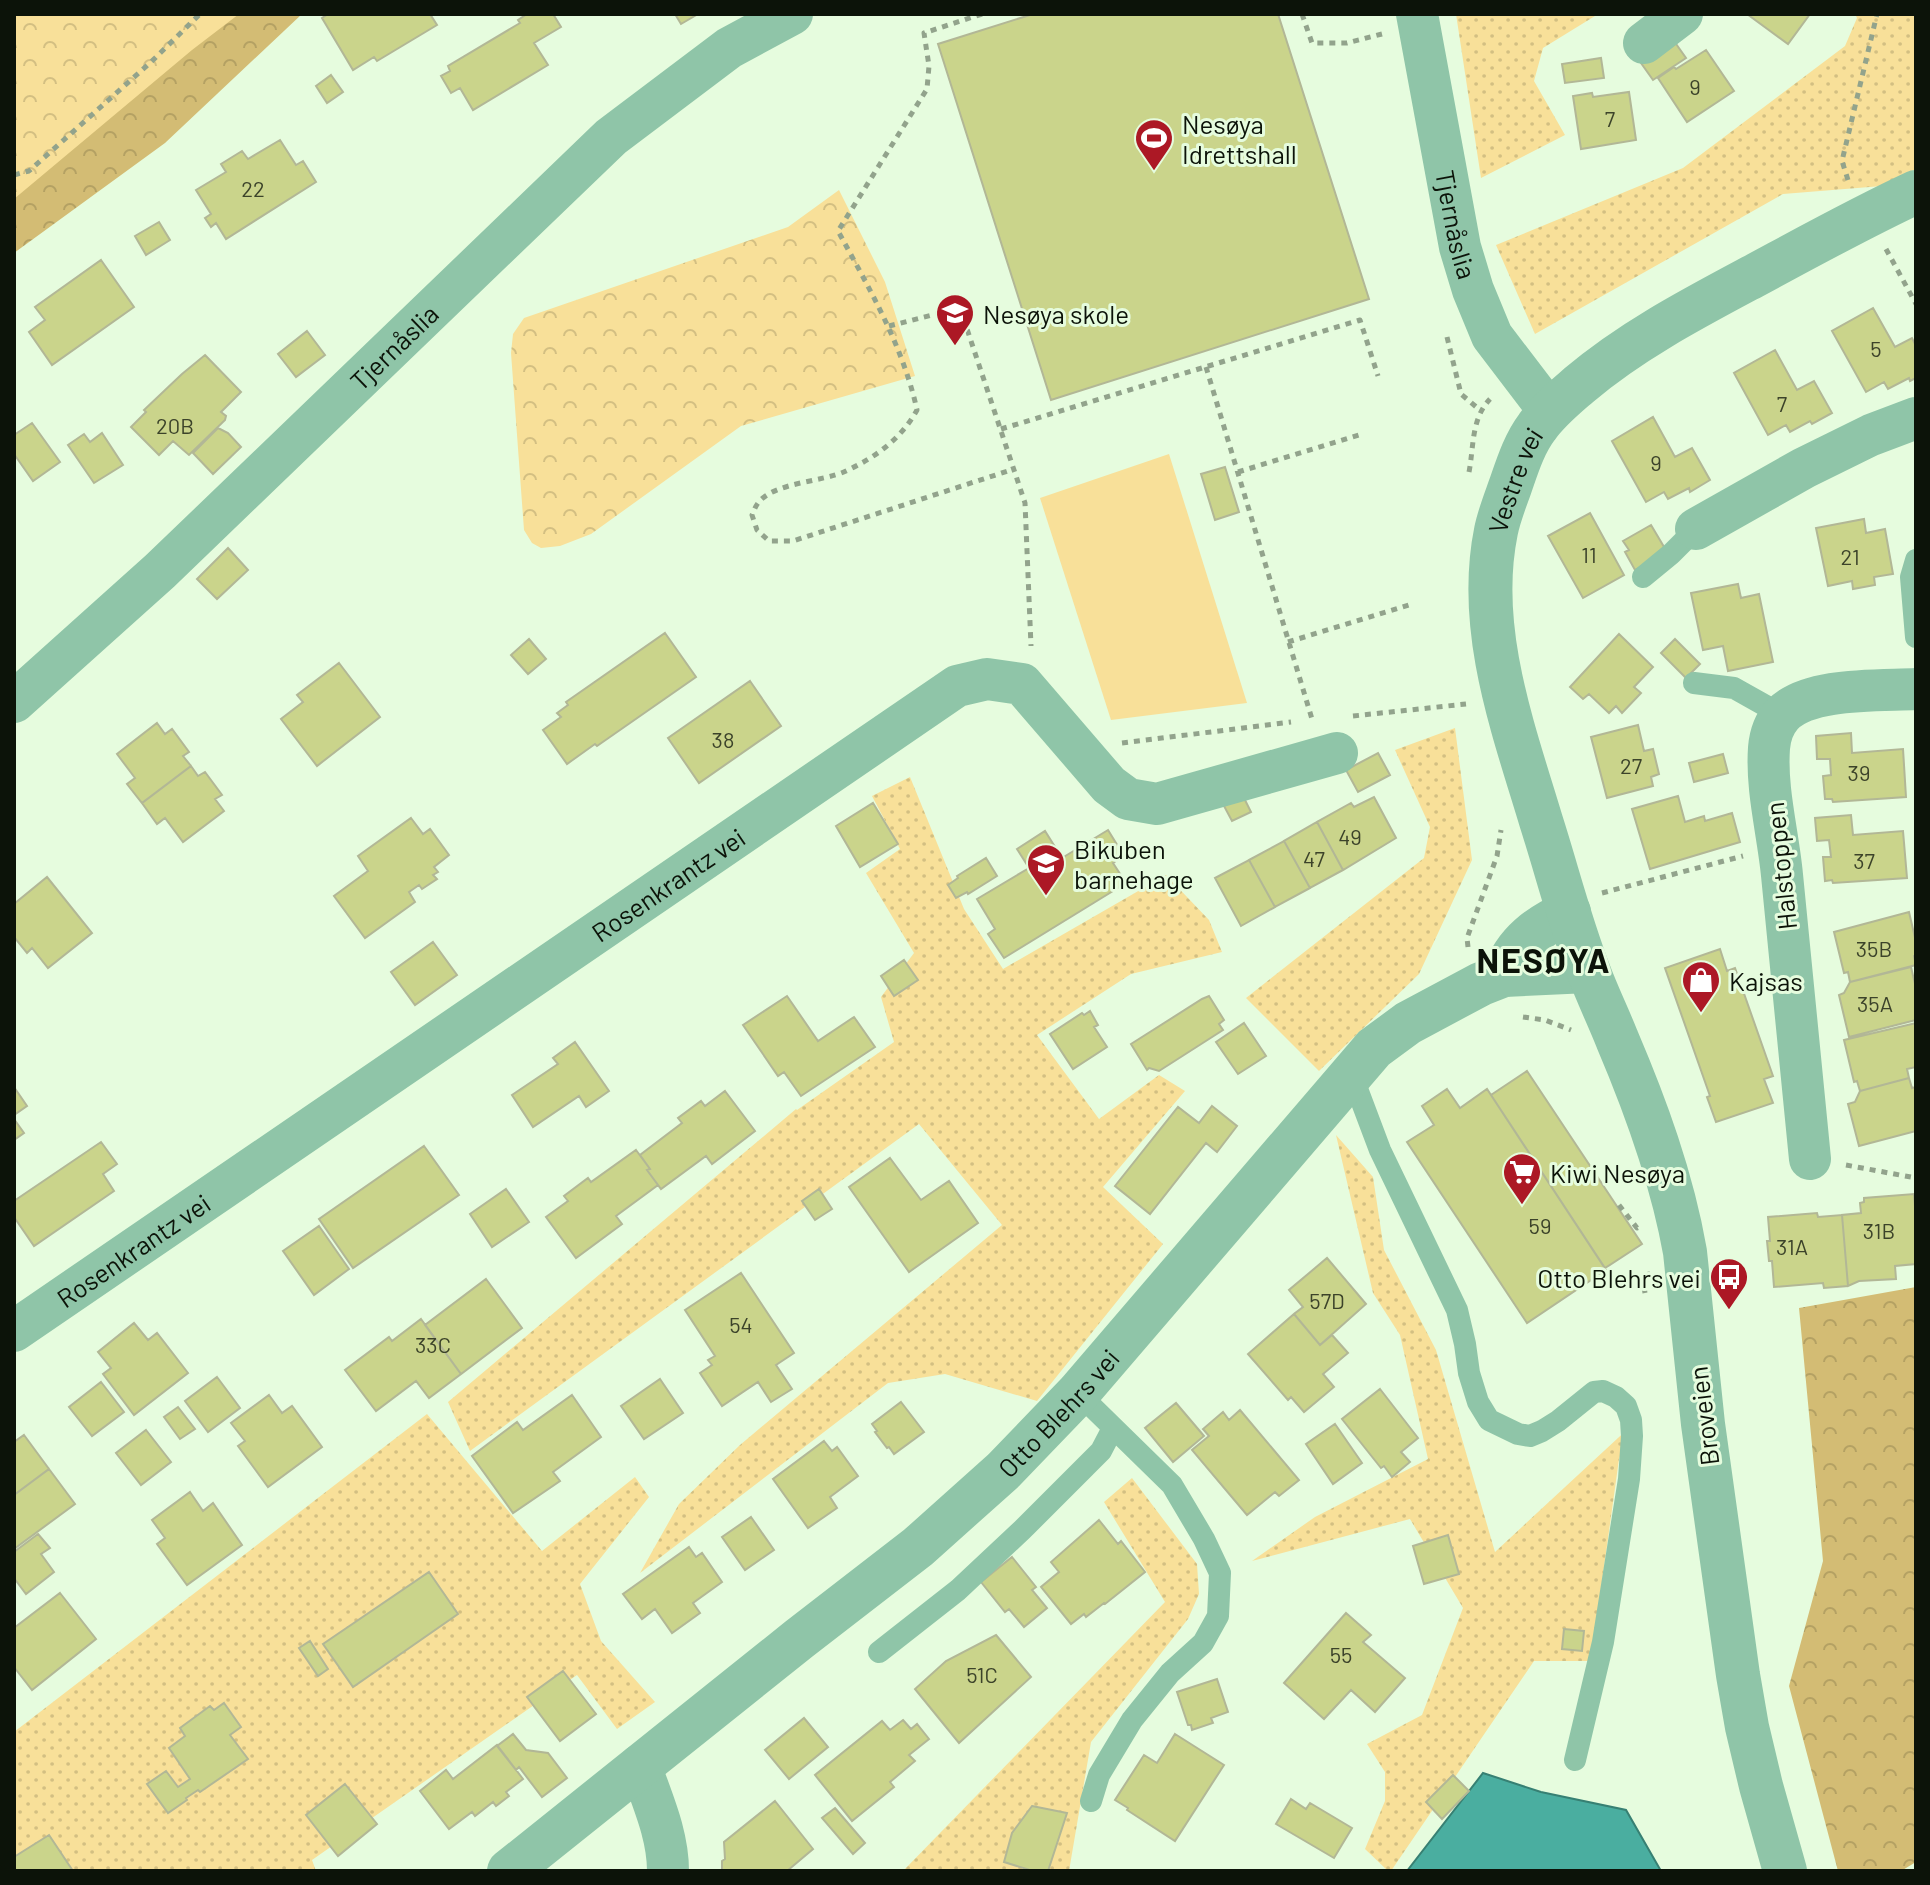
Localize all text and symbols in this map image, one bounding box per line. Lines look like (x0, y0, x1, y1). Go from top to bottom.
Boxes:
house number: 9 (1689, 73, 1701, 99)
house number: 7 (1605, 105, 1615, 131)
place label: Nesøya Idrettshall (1182, 108, 1297, 169)
sports icon: Nesøya Idrettshall (1133, 117, 1175, 172)
street label: Tjernåslia (1431, 167, 1484, 282)
house number: 22 (241, 175, 265, 201)
school or university icon: Nesøya skole (934, 292, 976, 347)
street label: Tjernåslia (343, 297, 444, 396)
place label: Nesøya skole (983, 298, 1129, 329)
house number: 5 (1870, 335, 1882, 361)
house number: 7 (1777, 390, 1787, 416)
house number: 20B (156, 412, 194, 438)
street label: Vestre vei (1481, 421, 1548, 536)
house number: 9 (1650, 449, 1662, 475)
house number: 11 (1581, 541, 1597, 567)
house number: 21 (1840, 543, 1860, 569)
house number: 38 (712, 726, 734, 752)
house number: 27 (1620, 752, 1642, 778)
house number: 39 (1848, 759, 1870, 785)
street label: Halstoppen (1758, 801, 1802, 931)
street label: Rosenkrantz vei (585, 821, 750, 947)
house number: 49 (1338, 823, 1362, 849)
place label: Bikuben barnehage (1074, 833, 1194, 894)
school or university icon: Bikuben barnehage (1025, 842, 1067, 897)
house number: 47 (1303, 845, 1325, 871)
house number: 37 (1853, 847, 1875, 873)
house number: 35B (1856, 935, 1892, 961)
district label: NESØYA (1477, 939, 1611, 980)
shop icon: Kajsas (1680, 959, 1722, 1014)
place label: Kajsas (1729, 965, 1803, 996)
house number: 35A (1857, 990, 1893, 1016)
supermarket icon: Kiwi Nesøya (1501, 1151, 1543, 1206)
place label: Kiwi Nesøya (1550, 1157, 1685, 1188)
street label: Rosenkrantz vei (50, 1186, 215, 1313)
house number: 59 (1529, 1212, 1551, 1238)
house number: 31B (1863, 1217, 1895, 1243)
house number: 31A (1776, 1233, 1808, 1259)
bus stop icon: Otto Blehrs vei (1708, 1256, 1750, 1311)
place label: Otto Blehrs vei (1537, 1262, 1701, 1293)
house number: 57D (1309, 1287, 1345, 1313)
house number: 54 (729, 1311, 753, 1337)
house number: 33C (415, 1331, 451, 1357)
street label: Otto Blehrs vei (991, 1342, 1125, 1483)
street label: Broveien (1682, 1365, 1724, 1467)
house number: 55 (1330, 1641, 1352, 1667)
house number: 51C (966, 1661, 998, 1687)

